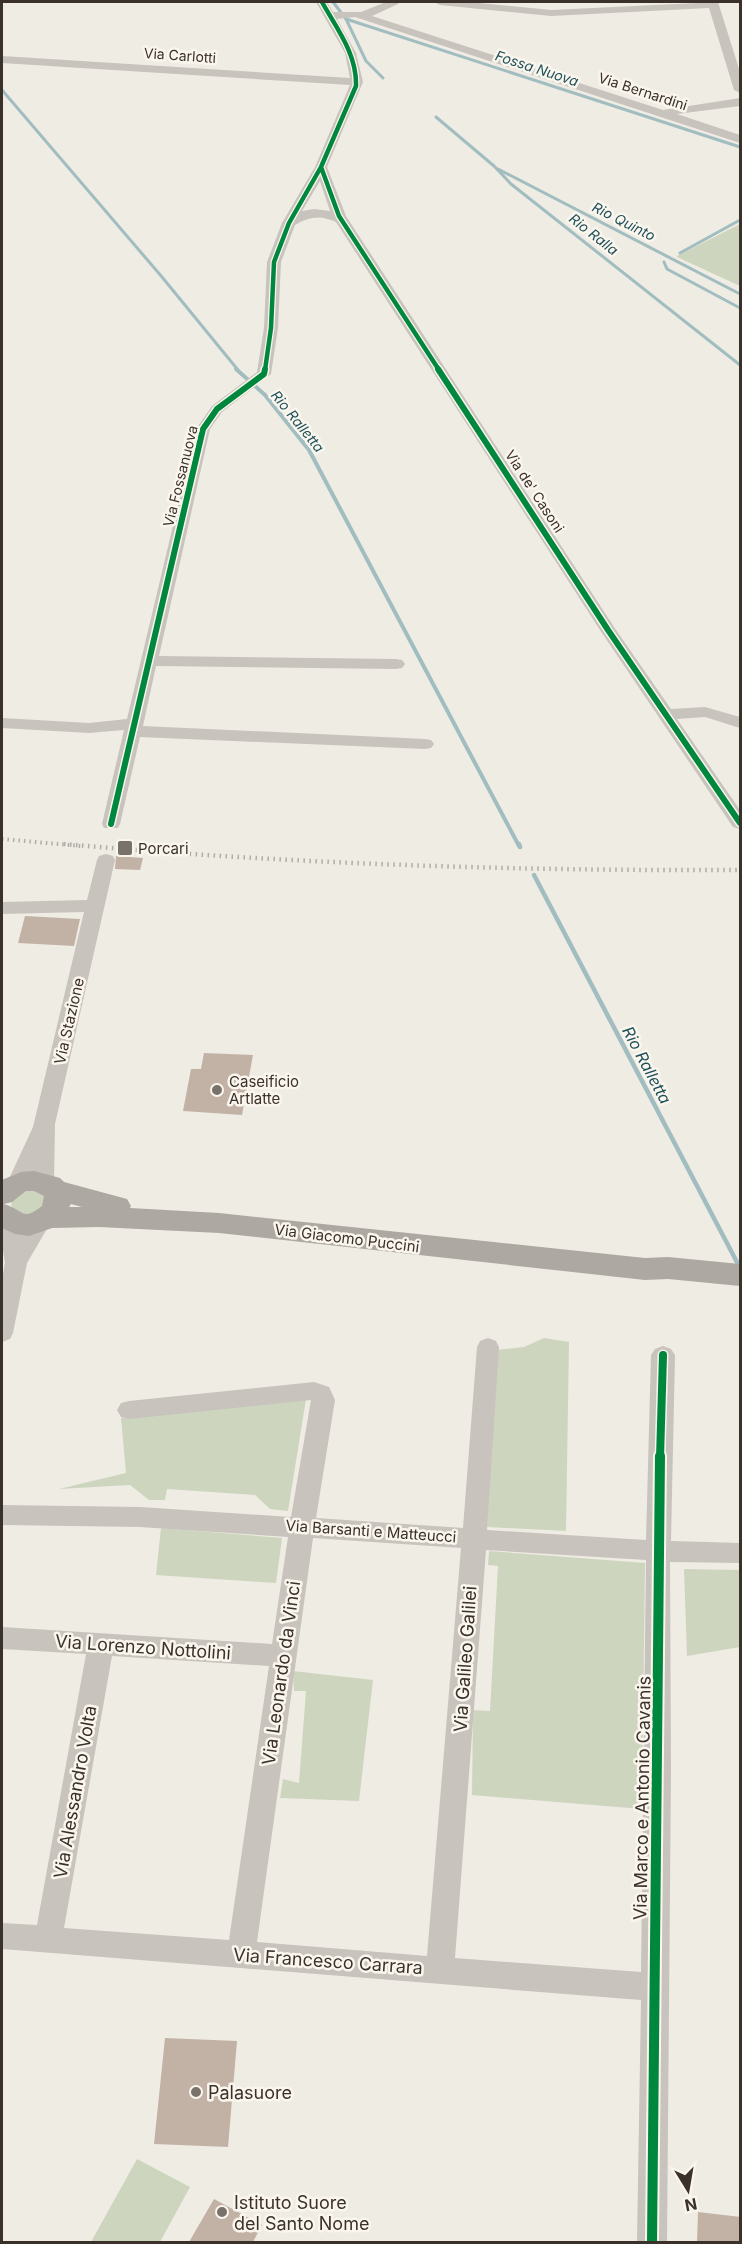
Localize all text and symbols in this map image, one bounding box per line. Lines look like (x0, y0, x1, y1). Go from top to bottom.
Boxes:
street label: Via Carlotti (143, 44, 217, 66)
water label: Fossa Nuova (493, 47, 581, 90)
street label: Via Bernardini (596, 69, 690, 113)
water label: Rio Quinto (590, 198, 658, 244)
water label: Rio Ralla (566, 210, 622, 259)
water label: Rio Ralletta (268, 387, 328, 456)
street label: Via Fossanuova (159, 424, 201, 528)
street label: Via de' Casoni (502, 447, 568, 535)
marker: Porcari (116, 839, 134, 857)
place label: Porcari (138, 839, 189, 858)
street label: Via Stazione (50, 976, 88, 1066)
water label: Rio Ralletta (618, 1023, 676, 1107)
place label: Caseificio Artlatte (229, 1072, 299, 1108)
marker: Caseificio Artlatte (210, 1083, 224, 1097)
street label: Via Giacomo Puccini (274, 1220, 420, 1256)
street label: Via Barsanti e Matteucci (285, 1516, 457, 1546)
street label: Via Leonardo da Vinci (258, 1580, 304, 1766)
street label: Via Galileo Galilei (449, 1585, 481, 1733)
street label: Via Lorenzo Nottolini (54, 1630, 232, 1664)
street label: Via Marco e Antonio Cavanis (629, 1676, 655, 1920)
street label: Via Alessandro Volta (49, 1704, 101, 1880)
street label: Via Francesco Carrara (232, 1944, 424, 1978)
place label: Palasuore (208, 2082, 292, 2103)
marker: Palasuore (189, 2085, 203, 2099)
north arrow (658, 2160, 718, 2220)
place label: Istituto Suore del Santo Nome (234, 2192, 369, 2234)
text: N (683, 2194, 699, 2216)
marker: Istituto Suore del Santo Nome (215, 2205, 229, 2219)

